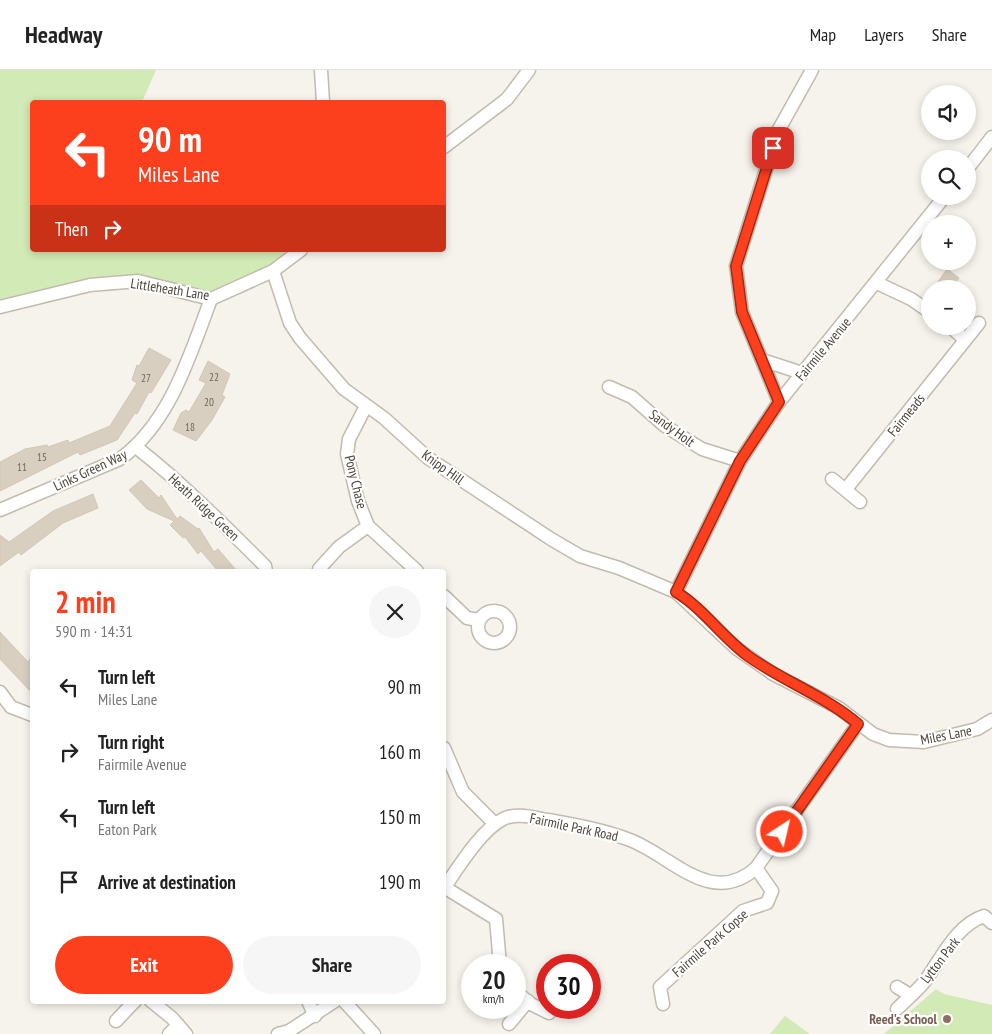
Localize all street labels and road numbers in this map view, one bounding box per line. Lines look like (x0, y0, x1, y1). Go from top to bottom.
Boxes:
street label: Littleheath Lane (129, 274, 211, 304)
street label: Fairmile Avenue (791, 313, 855, 384)
street label: Fairmeads (883, 390, 929, 440)
street label: Sandy Holt (646, 405, 699, 451)
street label: Links Green Way (50, 445, 130, 495)
street label: Knipp Hill (418, 446, 468, 489)
street label: Pony Chase (341, 453, 371, 511)
street label: Heath Ridge Green (165, 469, 243, 545)
street label: Miles Lane (919, 721, 973, 749)
street label: Fairmile Park Road (528, 809, 620, 845)
street label: Fairmile Park Copse (668, 905, 752, 981)
street label: Lytton Park (916, 933, 964, 987)

